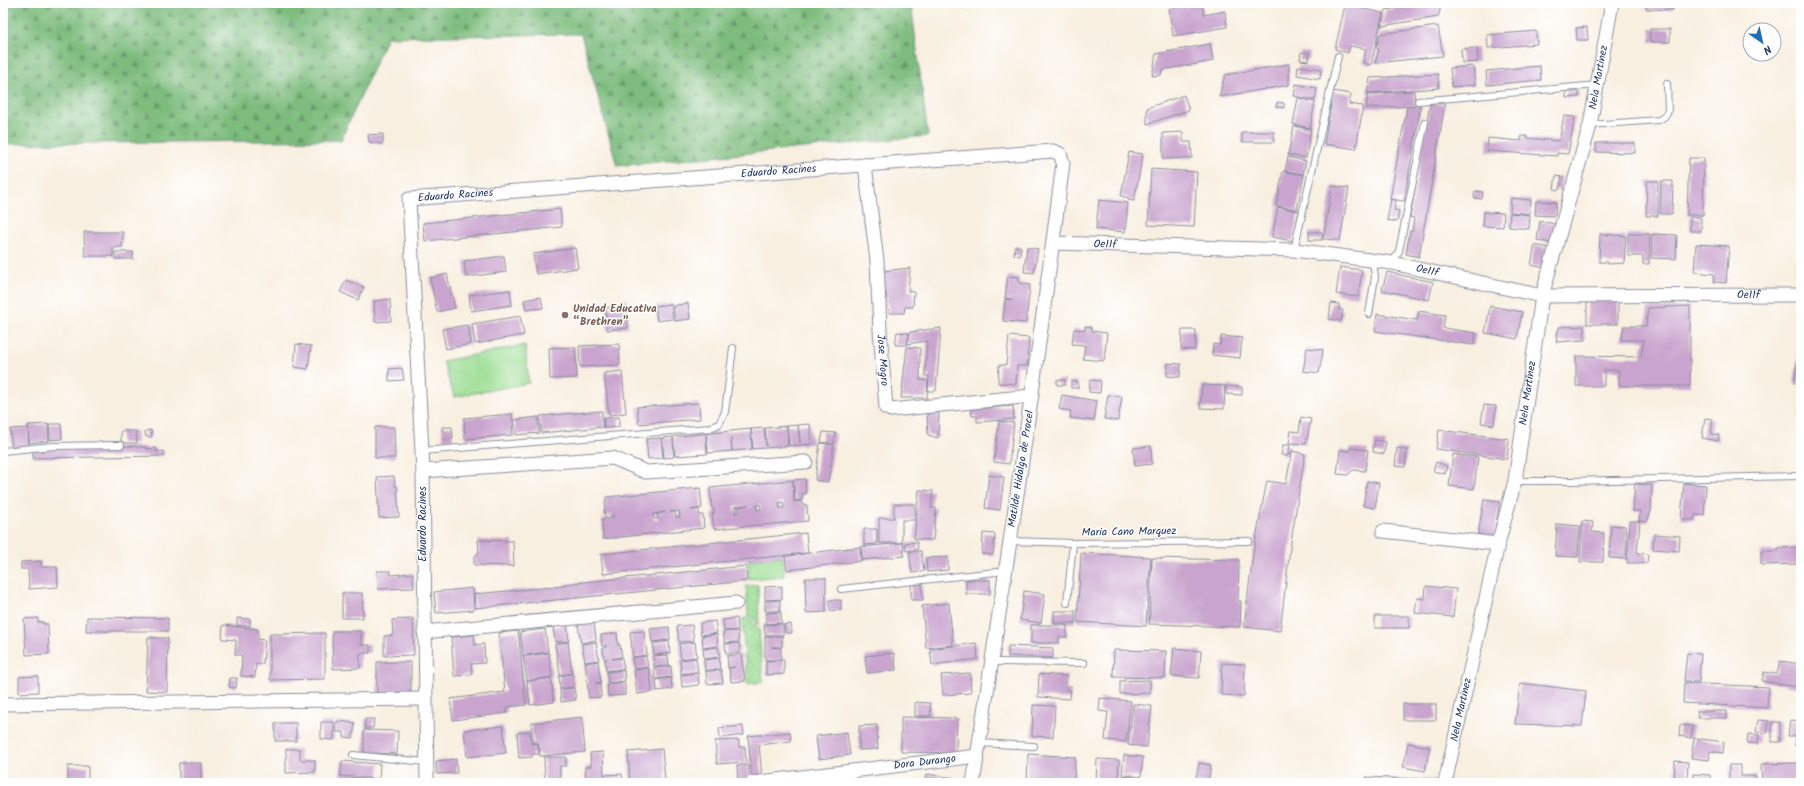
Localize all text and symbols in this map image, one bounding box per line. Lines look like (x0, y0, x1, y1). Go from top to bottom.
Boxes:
north arrow (1742, 22, 1782, 62)
text: N (1759, 40, 1775, 59)
street label: Nela Martinez (1584, 44, 1613, 111)
street label: Eduardo Racines (740, 160, 817, 183)
street label: Eduardo Racines (417, 184, 494, 207)
street label: Oe11f (1093, 235, 1118, 254)
street label: Oe11f (1414, 260, 1442, 282)
street label: Oe11f (1737, 286, 1762, 304)
place label: Unidad Educativa “Brethren” (573, 300, 657, 331)
marker: Unidad Educativa “Brethren” (560, 310, 570, 320)
street label: Jose Mogro (871, 334, 893, 387)
street label: Nela Martinez (1514, 359, 1541, 426)
street label: Matilde Hidalgo de Procel (1003, 409, 1039, 529)
street label: Eduardo Racines (414, 486, 432, 562)
street label: Maria Cano Marquez (1082, 522, 1177, 542)
street label: Nela Martinez (1445, 676, 1477, 743)
street label: Dora Durango (893, 750, 957, 775)

